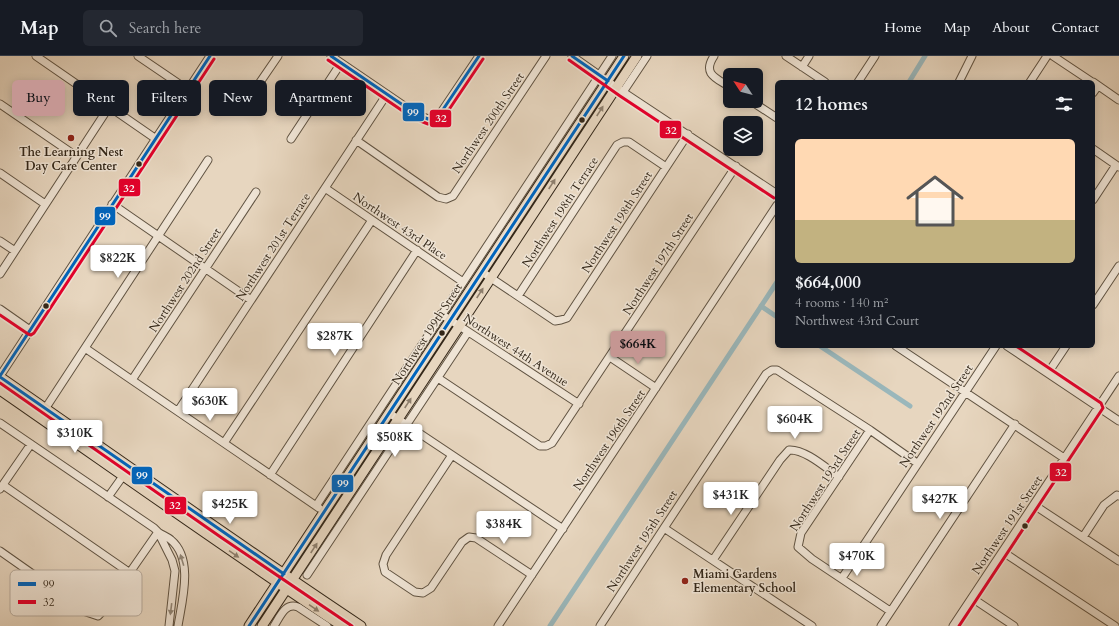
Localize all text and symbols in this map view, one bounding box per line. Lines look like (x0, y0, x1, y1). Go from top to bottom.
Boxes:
search box (83, 10, 363, 46)
text: Map (20, 15, 59, 41)
icon: search (97, 17, 119, 39)
text: Search here (129, 18, 201, 38)
text: Home (884, 18, 922, 37)
text: Map (944, 18, 970, 37)
text: About (992, 18, 1029, 37)
text: Contact (1051, 18, 1099, 37)
north arrow (723, 68, 763, 108)
map controls (723, 68, 763, 156)
street label: Northwest 200th Street (448, 69, 528, 177)
chip: Buy (12, 80, 65, 116)
chip: Rent (73, 80, 129, 116)
chip: Filters (137, 80, 201, 116)
chip: New (209, 80, 267, 116)
chip: Apartment (275, 80, 366, 116)
text: 12 homes (795, 93, 868, 116)
icon: filters (1053, 93, 1075, 115)
line badge: 99 (402, 102, 425, 122)
text: 99 (407, 105, 419, 120)
one-way arrow (597, 105, 604, 117)
line badge: 32 (429, 109, 452, 128)
text: 32 (435, 111, 447, 126)
unlabelled marker (577, 115, 587, 125)
button: layers (723, 116, 763, 156)
line badge: 32 (659, 120, 682, 139)
text: 32 (665, 123, 677, 138)
marker: The Learning Nest Day Care Center (66, 133, 76, 143)
place label: The Learning Nest Day Care Center (19, 144, 124, 174)
street label: Northwest 198th Terrace (518, 154, 602, 270)
unlabelled marker (134, 159, 144, 169)
icon: home (899, 165, 971, 237)
street label: Northwest 198th Street (578, 168, 656, 276)
line badge: 32 (118, 178, 141, 197)
one-way arrow (548, 179, 556, 190)
text: 32 (123, 181, 135, 196)
street label: Northwest 43rd Place (350, 189, 450, 263)
street label: Northwest 201st Terrace (232, 190, 314, 304)
line badge: 99 (94, 206, 116, 226)
text: 99 (99, 209, 111, 224)
street label: Northwest 197th Street (619, 210, 697, 318)
street label: Northwest 202nd Street (145, 225, 225, 335)
pin: $822K (90, 245, 146, 279)
text: $822K (99, 249, 137, 267)
text: $664,000 (795, 271, 861, 294)
street label: Northwest 199th Street (388, 280, 466, 388)
one-way arrow (477, 287, 484, 299)
text: 4 rooms · 140 m² (795, 294, 888, 312)
unlabelled marker (41, 301, 51, 311)
street label: Northwest 44th Avenue (460, 310, 572, 390)
text: Northwest 43rd Court (795, 312, 919, 330)
pin: $287K (307, 323, 363, 357)
text: $287K (316, 327, 354, 345)
unlabelled marker (437, 328, 447, 338)
pin: $664K (610, 331, 666, 365)
text: $664K (619, 335, 657, 353)
street label: Northwest 192nd Street (895, 361, 977, 471)
street label: Northwest 196th Street (569, 386, 649, 494)
pin: $630K (182, 388, 238, 422)
text: $630K (191, 392, 229, 410)
one-way arrow (404, 398, 412, 409)
pin: $604K (767, 406, 823, 440)
text: $604K (776, 410, 814, 428)
pin: $310K (47, 420, 103, 454)
text: $310K (56, 424, 94, 442)
pin: $508K (367, 424, 423, 458)
street label: Northwest 193rd Street (786, 426, 864, 534)
text: $508K (376, 428, 414, 446)
line badge: 32 (1049, 462, 1072, 482)
text: 32 (1055, 465, 1067, 480)
line badge: 99 (131, 466, 153, 485)
text: 99 (136, 468, 148, 483)
street label: Northwest 191st Street (968, 472, 1046, 578)
line badge: 99 (331, 474, 354, 493)
text: 99 (337, 476, 349, 491)
pin: $431K (703, 482, 759, 516)
text: $431K (712, 486, 750, 504)
pin: $427K (912, 486, 968, 520)
street label: Northwest 195th Street (603, 487, 681, 595)
text: $427K (921, 490, 959, 508)
pin: $425K (202, 491, 258, 525)
text: $425K (211, 495, 249, 513)
line badge: 32 (164, 496, 187, 515)
text: 32 (169, 498, 181, 513)
pin: $384K (476, 511, 532, 545)
text: $384K (485, 515, 523, 533)
unlabelled marker (1020, 521, 1030, 531)
one-way arrow (310, 543, 318, 553)
pin: $470K (829, 543, 885, 577)
text: $470K (838, 547, 876, 565)
one-way arrow (229, 550, 240, 558)
one-way arrow (179, 553, 185, 565)
place label: Miami Gardens Elementary School (693, 566, 796, 596)
legend (10, 570, 142, 616)
marker: Miami Gardens Elementary School (680, 576, 690, 586)
text: 99 (43, 577, 55, 592)
text: 32 (43, 595, 55, 610)
one-way arrow (168, 603, 174, 615)
one-way arrow (309, 604, 319, 612)

